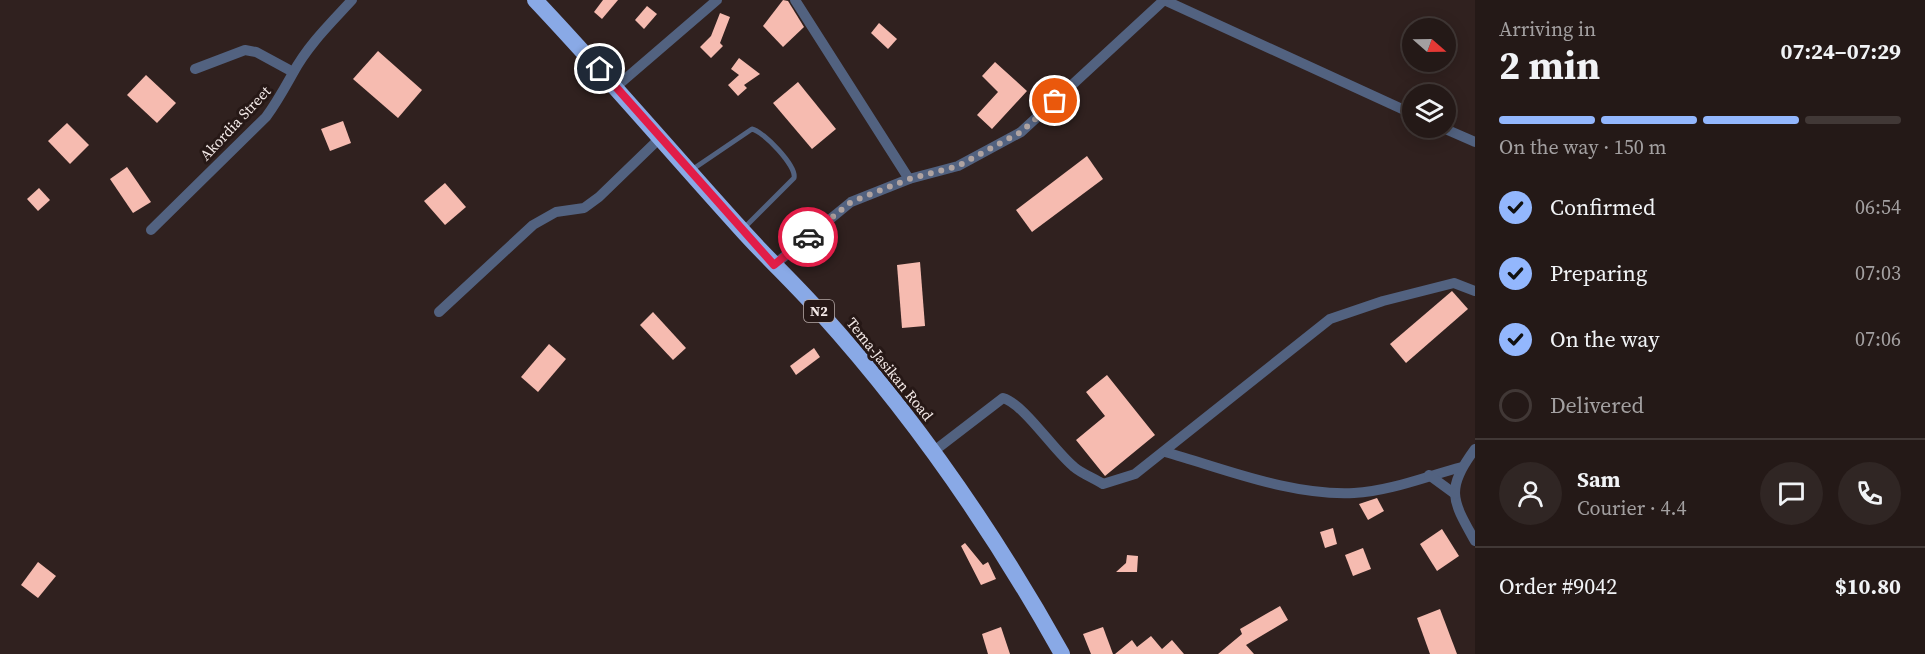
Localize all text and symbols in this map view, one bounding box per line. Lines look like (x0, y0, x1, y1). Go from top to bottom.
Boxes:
text: Arriving in (1499, 15, 1596, 43)
north arrow (1402, 18, 1456, 72)
map controls (1402, 18, 1456, 138)
text: 07:24–07:29 (1781, 36, 1901, 66)
text: 2 min (1499, 39, 1600, 92)
pin (574, 43, 625, 94)
icon: home (583, 52, 616, 85)
pin (1029, 75, 1080, 126)
street label: Akordia Street (195, 81, 275, 165)
icon: bag (1038, 84, 1071, 117)
button: layers (1402, 84, 1456, 138)
text: On the way · 150 m (1499, 133, 1666, 161)
icon: check (1499, 191, 1532, 224)
text: Confirmed (1550, 192, 1655, 222)
text: 06:54 (1855, 193, 1901, 221)
courier (778, 207, 838, 267)
icon: car (792, 221, 825, 254)
icon: check (1499, 257, 1532, 290)
text: Preparing (1550, 258, 1647, 288)
text: 07:03 (1855, 259, 1901, 287)
road number: N2 (804, 300, 834, 322)
street label: Tema-Jasikan Road (842, 313, 939, 425)
icon: check (1499, 323, 1532, 356)
text: On the way (1550, 324, 1659, 354)
text: 07:06 (1855, 325, 1901, 353)
text: Delivered (1550, 390, 1644, 420)
button: person (1499, 462, 1562, 525)
button: chat (1760, 462, 1823, 525)
button: phone (1838, 462, 1901, 525)
text: Sam (1577, 464, 1621, 494)
text: Courier · 4.4 (1577, 494, 1686, 522)
text: Order #9042 (1499, 571, 1617, 601)
text: $10.80 (1835, 571, 1901, 601)

